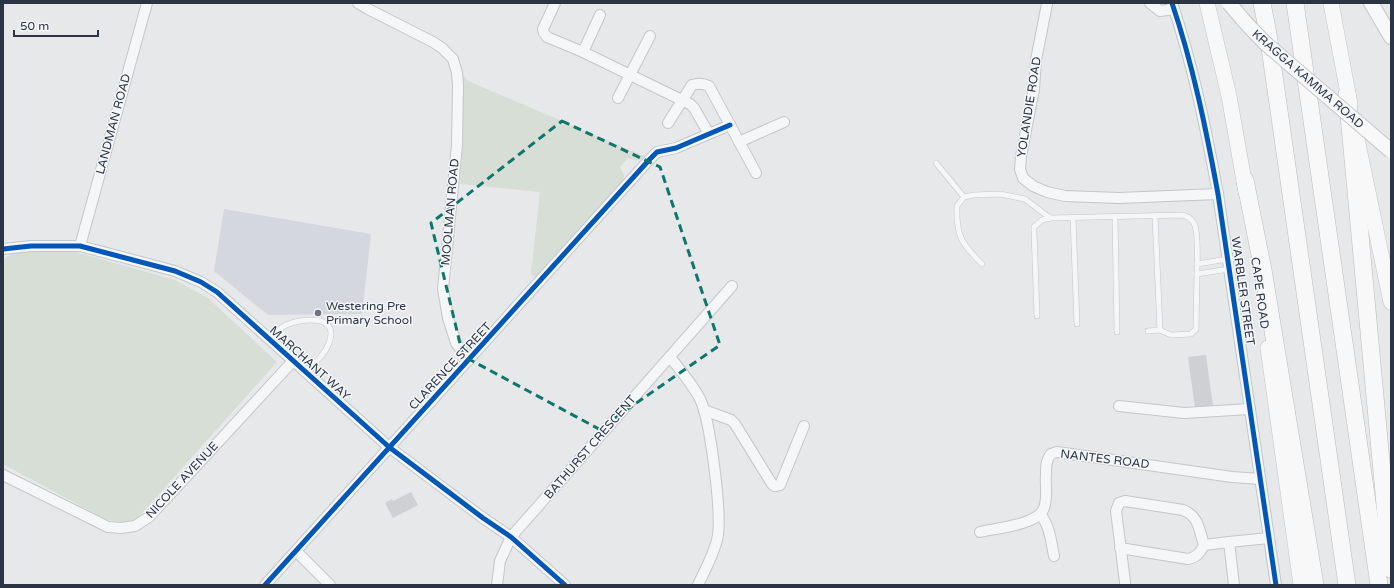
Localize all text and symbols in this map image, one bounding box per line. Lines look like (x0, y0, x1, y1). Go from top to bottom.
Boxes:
scale bar (14, 12, 98, 38)
text: 50 m (20, 19, 49, 33)
street label: KRAGGA KAMMA ROAD (1249, 27, 1367, 131)
street label: YOLANDIE ROAD (1014, 56, 1044, 158)
street label: LANDMAN ROAD (93, 72, 133, 176)
street label: MOOLMAN ROAD (438, 158, 462, 266)
street label: WARBLER STREET (1228, 236, 1258, 347)
street label: CAPE ROAD (1248, 256, 1272, 330)
place label: Westering Pre Primary School (326, 299, 412, 327)
marker: Westering Pre Primary School (313, 308, 323, 318)
street label: CLARENCE STREET (406, 319, 495, 413)
street label: MARCHANT WAY (267, 323, 353, 403)
street label: BATHURST CRESCENT (541, 392, 639, 502)
street label: NICOLE AVENUE (143, 439, 221, 521)
street label: NANTES ROAD (1060, 447, 1150, 471)

